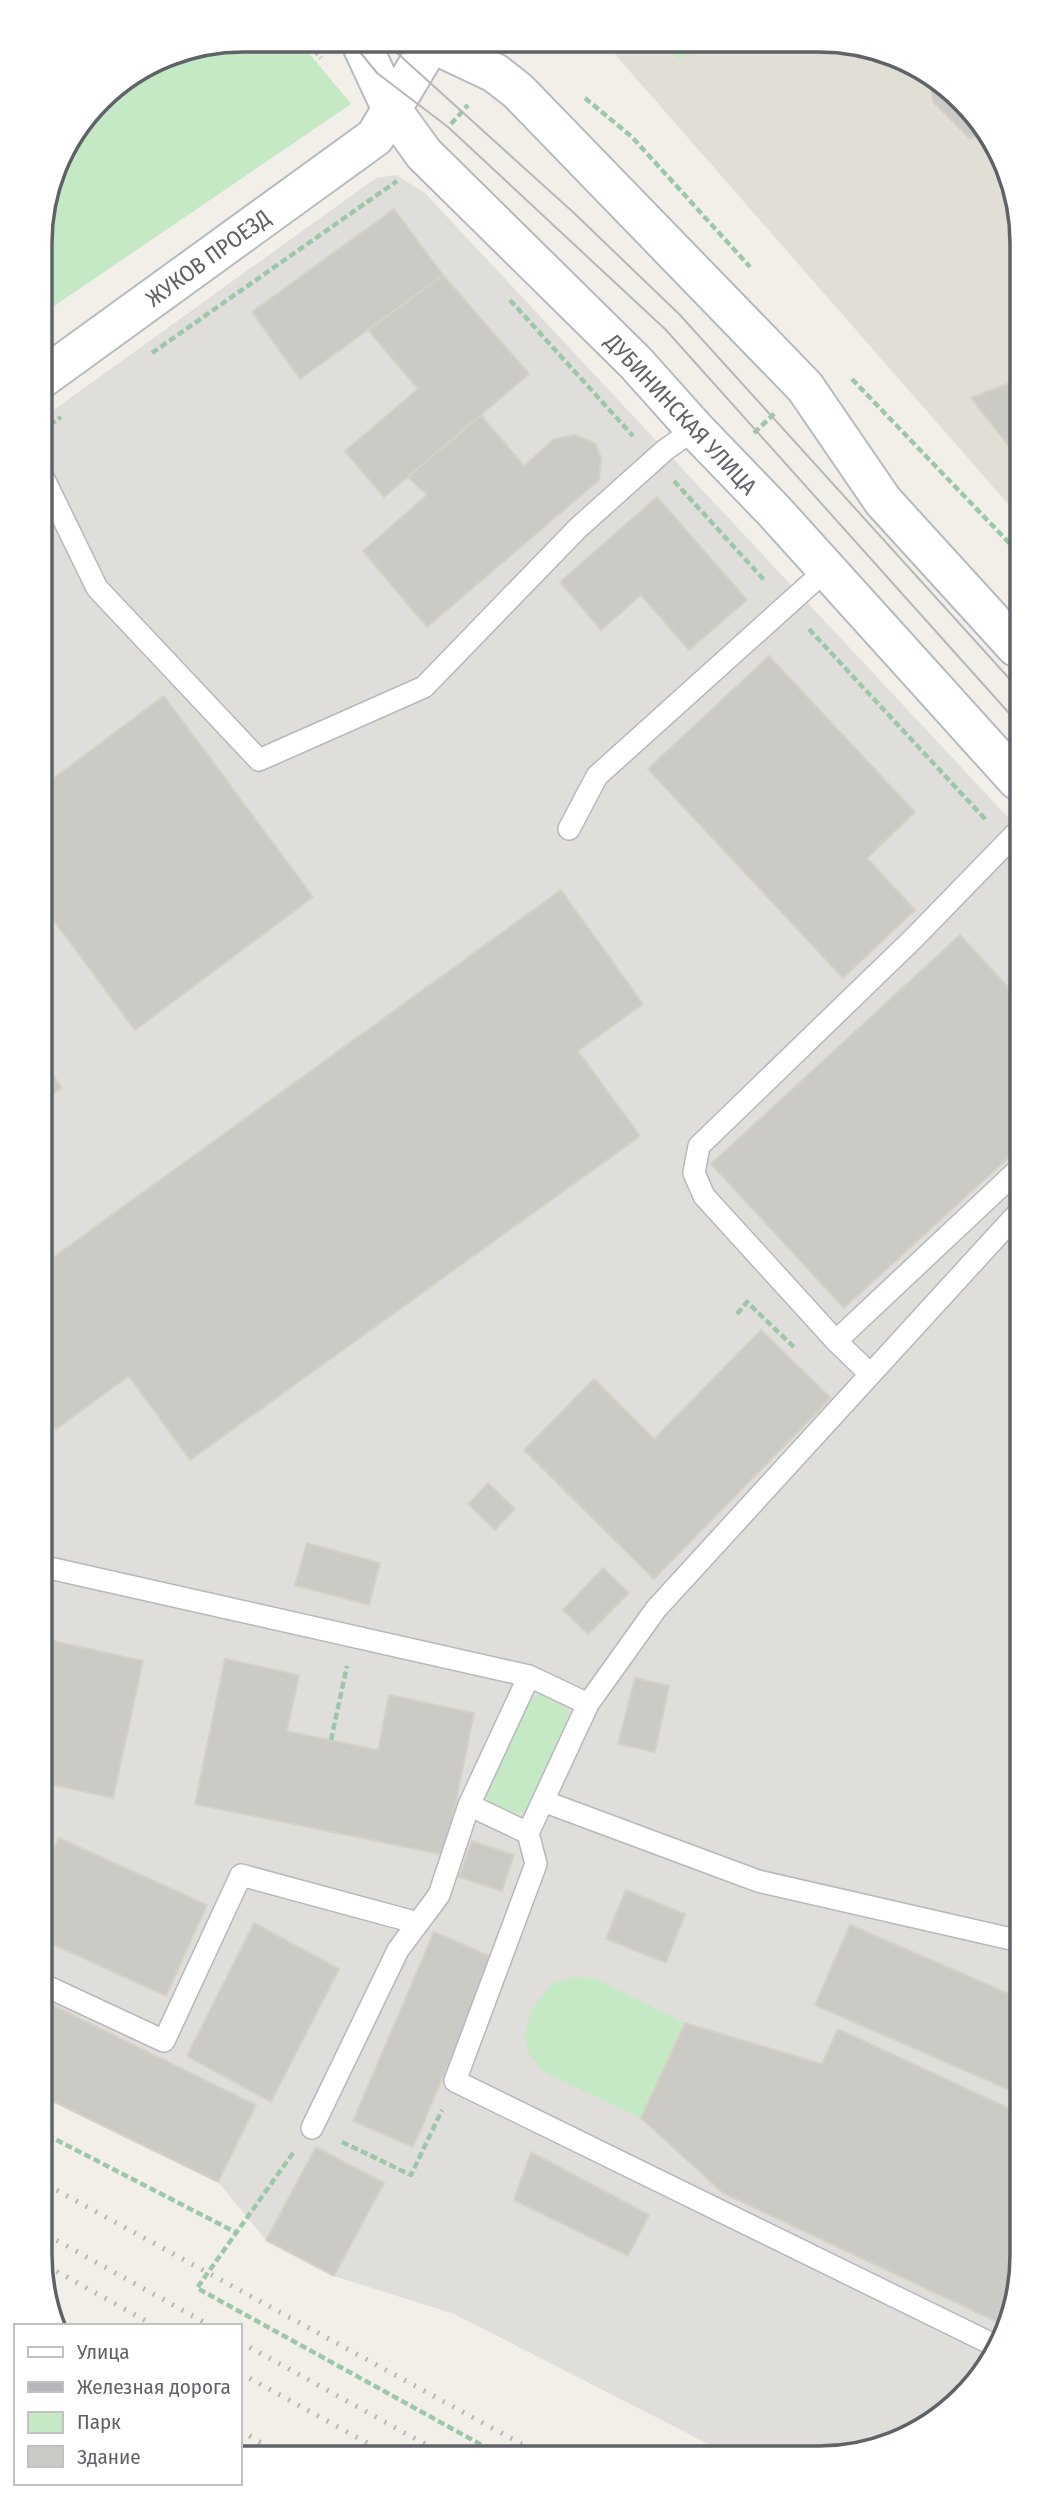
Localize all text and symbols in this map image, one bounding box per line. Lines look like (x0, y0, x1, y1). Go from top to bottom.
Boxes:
street label: ЖУКОВ ПРОЕЗД (140, 203, 276, 313)
street label: ДУБИНИНСКАЯ УЛИЦА (598, 327, 763, 500)
legend (14, 2324, 242, 2485)
text: Улица (76, 2339, 130, 2365)
text: Железная дорога (77, 2374, 231, 2400)
text: Парк (77, 2409, 121, 2435)
text: Здание (77, 2444, 141, 2470)

